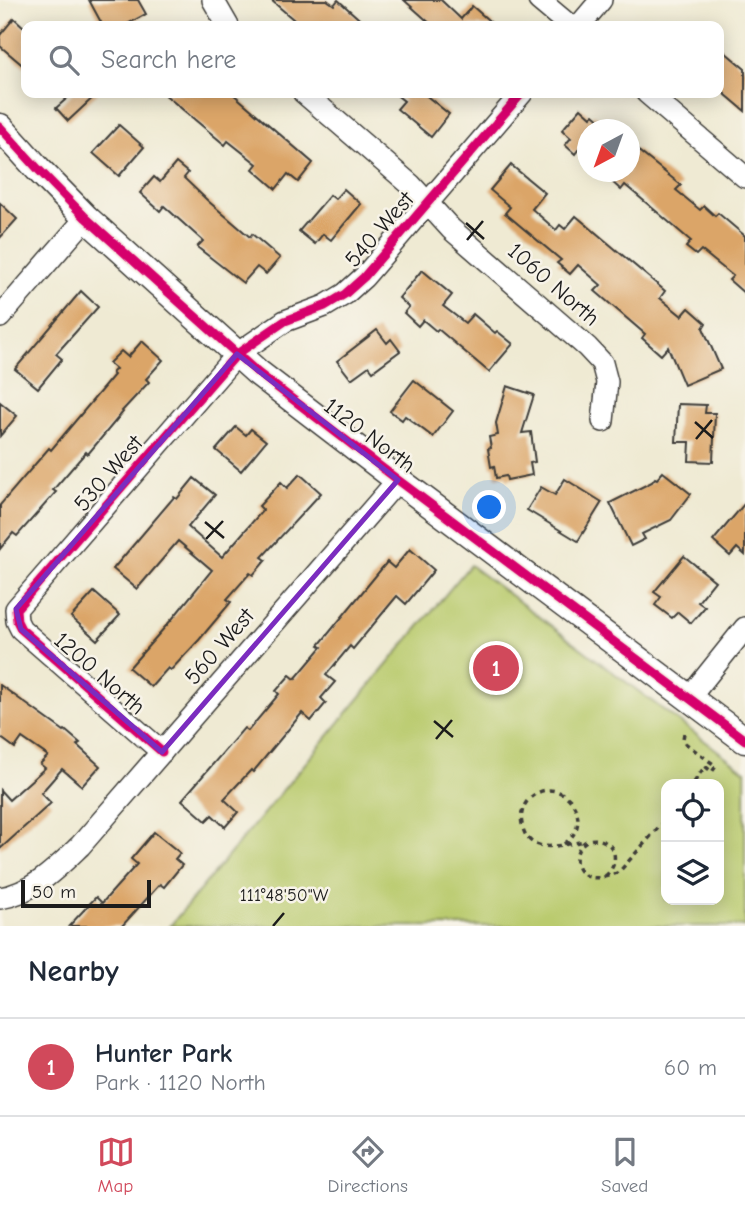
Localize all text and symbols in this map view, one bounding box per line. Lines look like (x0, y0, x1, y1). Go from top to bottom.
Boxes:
search box (21, 21, 724, 98)
icon: search (45, 41, 83, 79)
text: Search here (101, 45, 236, 75)
north arrow (577, 119, 640, 182)
street label: 540 West (339, 185, 420, 273)
street label: 1060 North (502, 237, 605, 332)
street label: 1120 North (319, 392, 421, 478)
street label: 530 West (68, 429, 150, 517)
your location (472, 490, 506, 524)
street label: 560 West (179, 601, 261, 690)
street label: 1200 North (48, 626, 151, 720)
pin: 1 (473, 642, 519, 694)
map controls (661, 779, 724, 905)
button: locate (661, 779, 724, 842)
button: layers (661, 842, 724, 905)
scale bar (21, 877, 150, 909)
text: 50 m (32, 881, 76, 903)
text: 111°48'50"W (240, 885, 329, 906)
text: Nearby (28, 954, 119, 989)
text: Hunter Park (95, 1039, 232, 1069)
text: 1 (46, 1054, 56, 1081)
text: 60 m (664, 1054, 717, 1081)
text: Park · 1120 North (95, 1069, 266, 1096)
tab: Map (97, 1133, 135, 1197)
tab: Directions (328, 1133, 408, 1197)
tab: Saved (601, 1133, 648, 1197)

